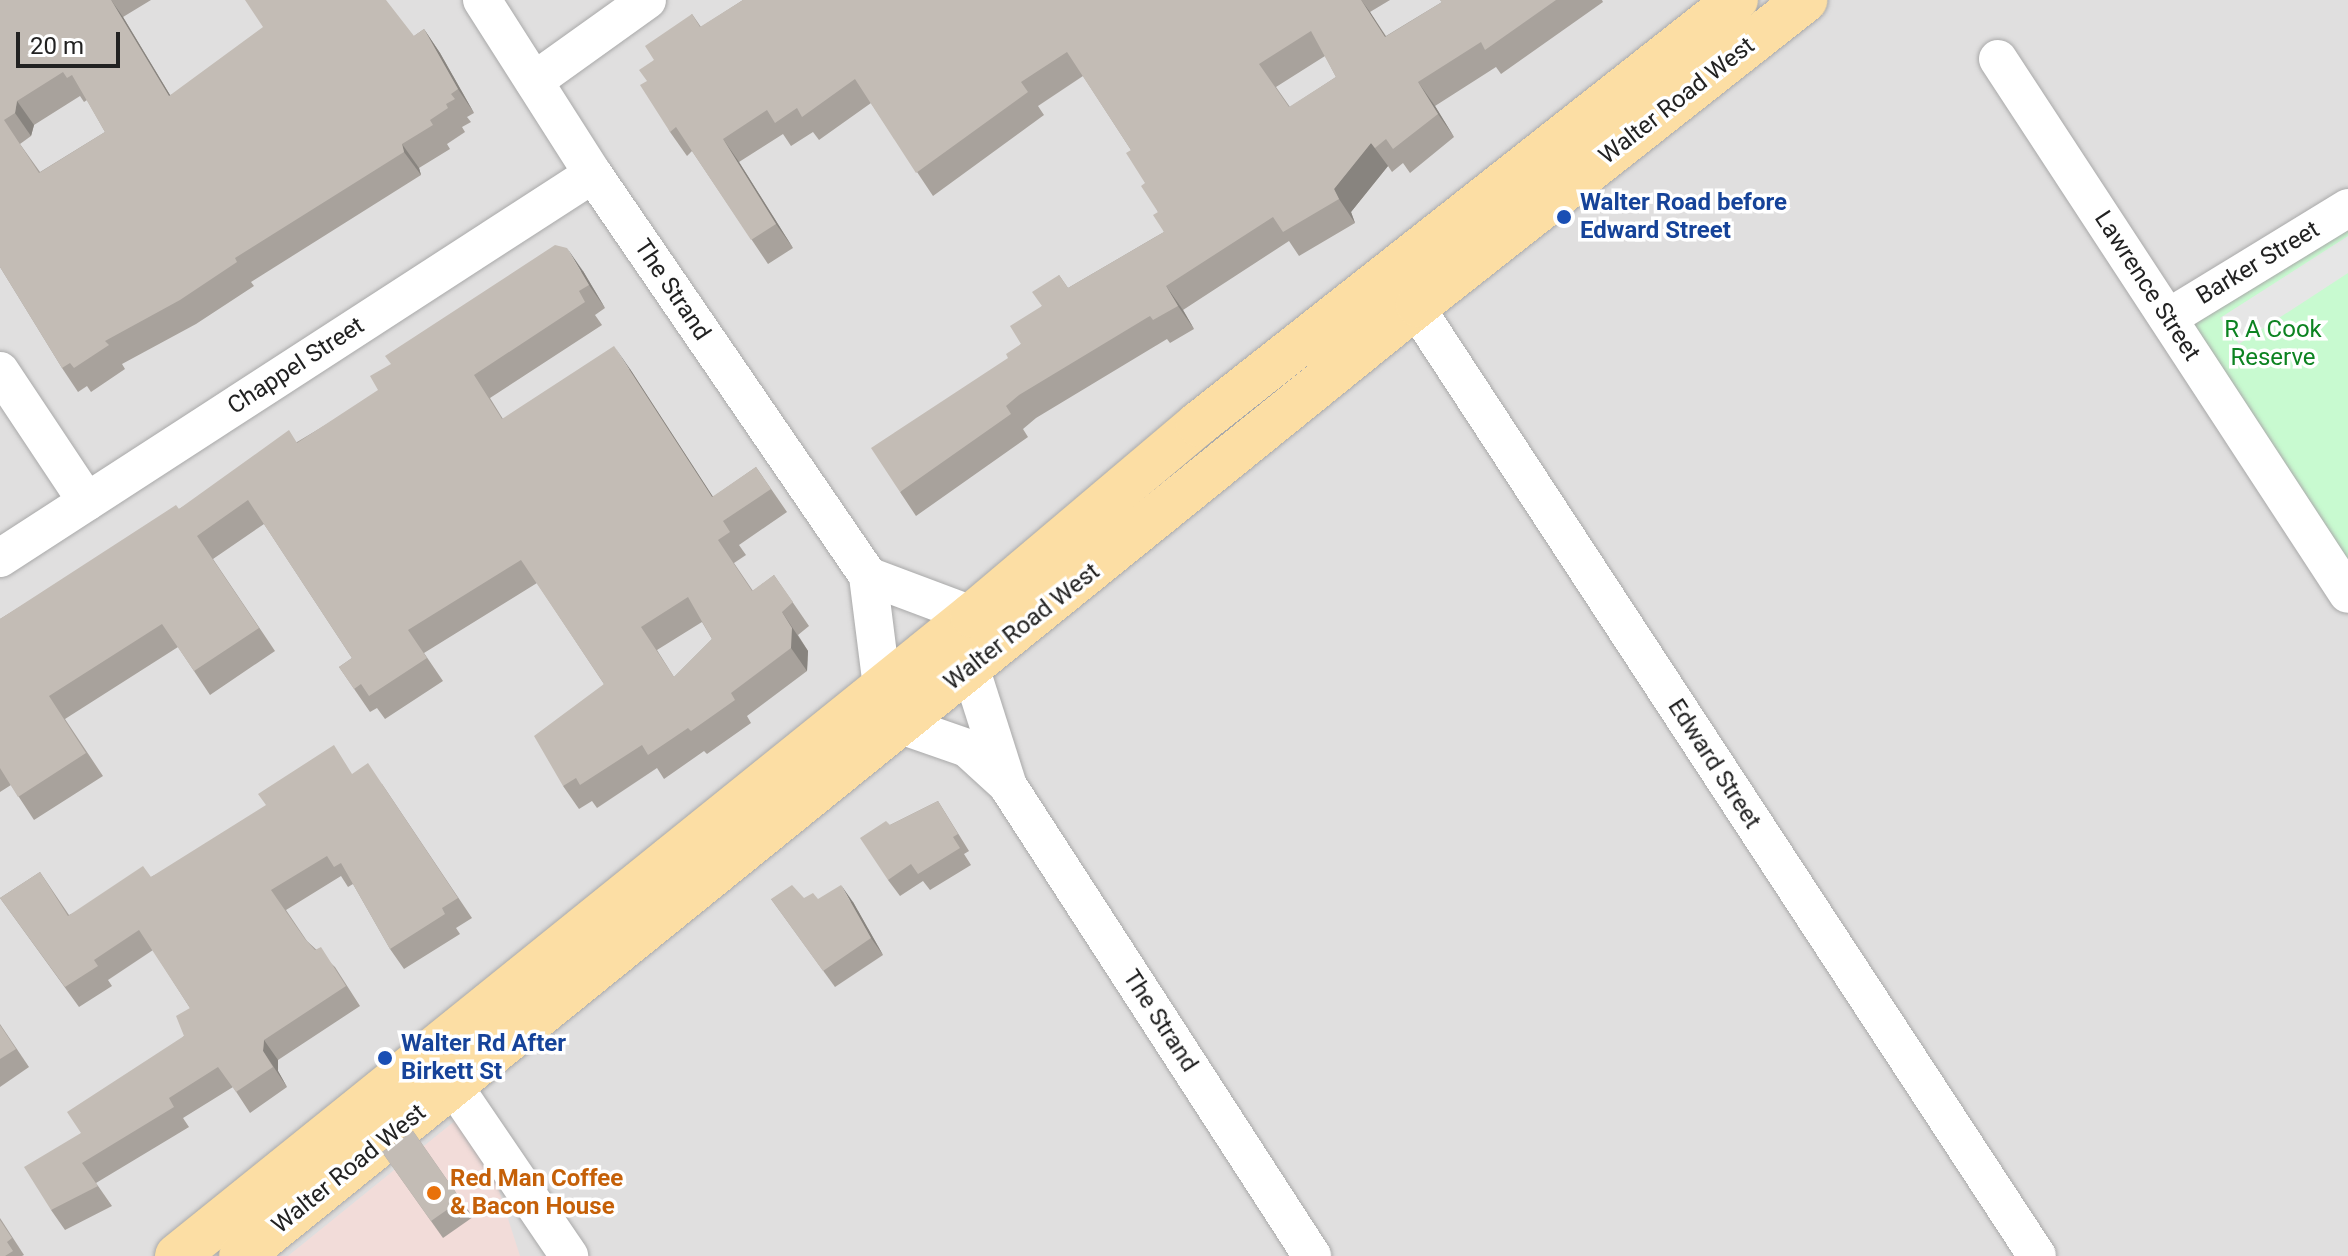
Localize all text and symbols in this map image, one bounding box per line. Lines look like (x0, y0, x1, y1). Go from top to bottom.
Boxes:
scale bar (20, 16, 124, 66)
street label: Walter Road West (1594, 31, 1760, 171)
text: 20 m (30, 32, 84, 60)
place label: Walter Road before Edward Street (1580, 189, 1787, 245)
street label: Lawrence Street (2088, 206, 2206, 366)
marker: Walter Road before Edward Street (1555, 208, 1573, 226)
street label: Barker Street (2191, 215, 2325, 311)
street label: The Strand (628, 234, 716, 346)
street label: Chappel Street (222, 311, 370, 421)
park label: R A Cook Reserve (2224, 316, 2322, 372)
street label: Walter Road West (939, 557, 1105, 697)
street label: Edward Street (1661, 694, 1767, 834)
street label: The Strand (1116, 965, 1204, 1077)
place label: Walter Rd After Birkett St (401, 1030, 566, 1086)
marker: Walter Rd After Birkett St (376, 1049, 394, 1067)
street label: Walter Road West (266, 1098, 432, 1240)
place label: Red Man Coffee & Bacon House (450, 1165, 623, 1221)
marker: Red Man Coffee & Bacon House (425, 1184, 443, 1202)

